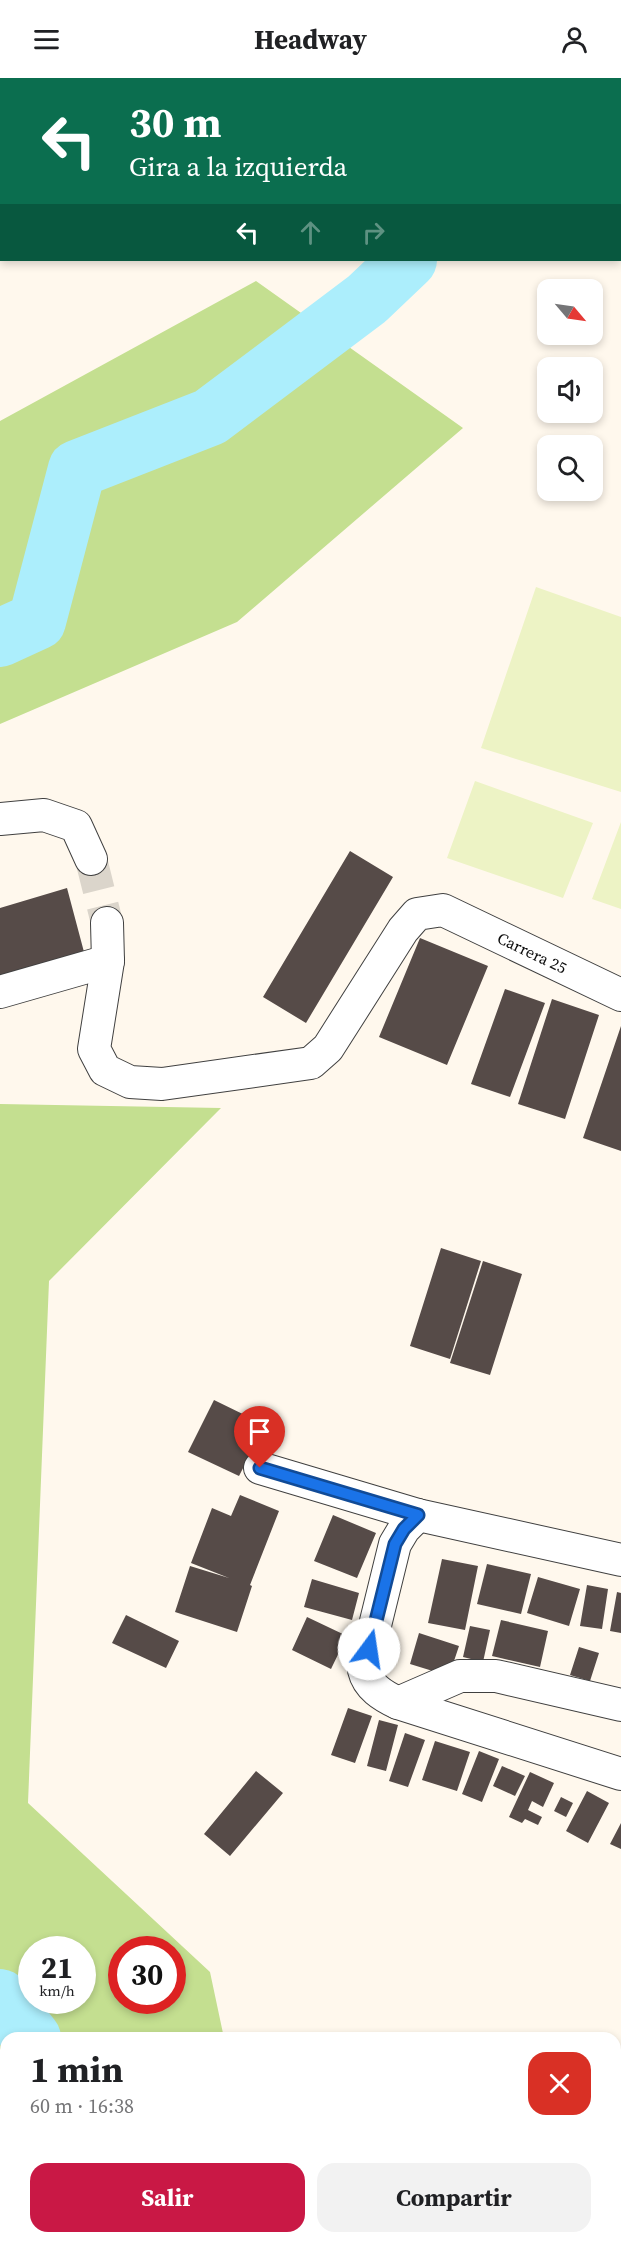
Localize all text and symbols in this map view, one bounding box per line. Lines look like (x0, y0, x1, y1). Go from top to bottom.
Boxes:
text: Headway (254, 21, 367, 58)
icon: menu (30, 23, 63, 56)
icon: person (558, 23, 591, 56)
text: 30 m (129, 93, 222, 151)
icon: left (30, 102, 108, 180)
text: Gira a la izquierda (129, 148, 347, 185)
icon: left (231, 216, 264, 249)
icon: ahead (294, 216, 327, 249)
icon: right (357, 216, 390, 249)
north arrow (537, 279, 603, 345)
map controls (537, 279, 603, 501)
button: sound (537, 357, 603, 423)
button: search (537, 435, 603, 501)
street label: Carrera 25 (494, 927, 570, 979)
pin (234, 1406, 285, 1468)
icon: arrive (243, 1415, 276, 1448)
position arrow (337, 1617, 401, 1681)
speed limit sign: 30 (108, 1936, 186, 2014)
text: 21 (41, 1947, 73, 1988)
text: km/h (39, 1980, 75, 2001)
text: 1 min (30, 2045, 123, 2094)
button: close (528, 2052, 591, 2115)
text: 60 m · 16:38 (30, 2092, 134, 2120)
button: Salir (30, 2163, 305, 2232)
button: Compartir (317, 2163, 591, 2232)

